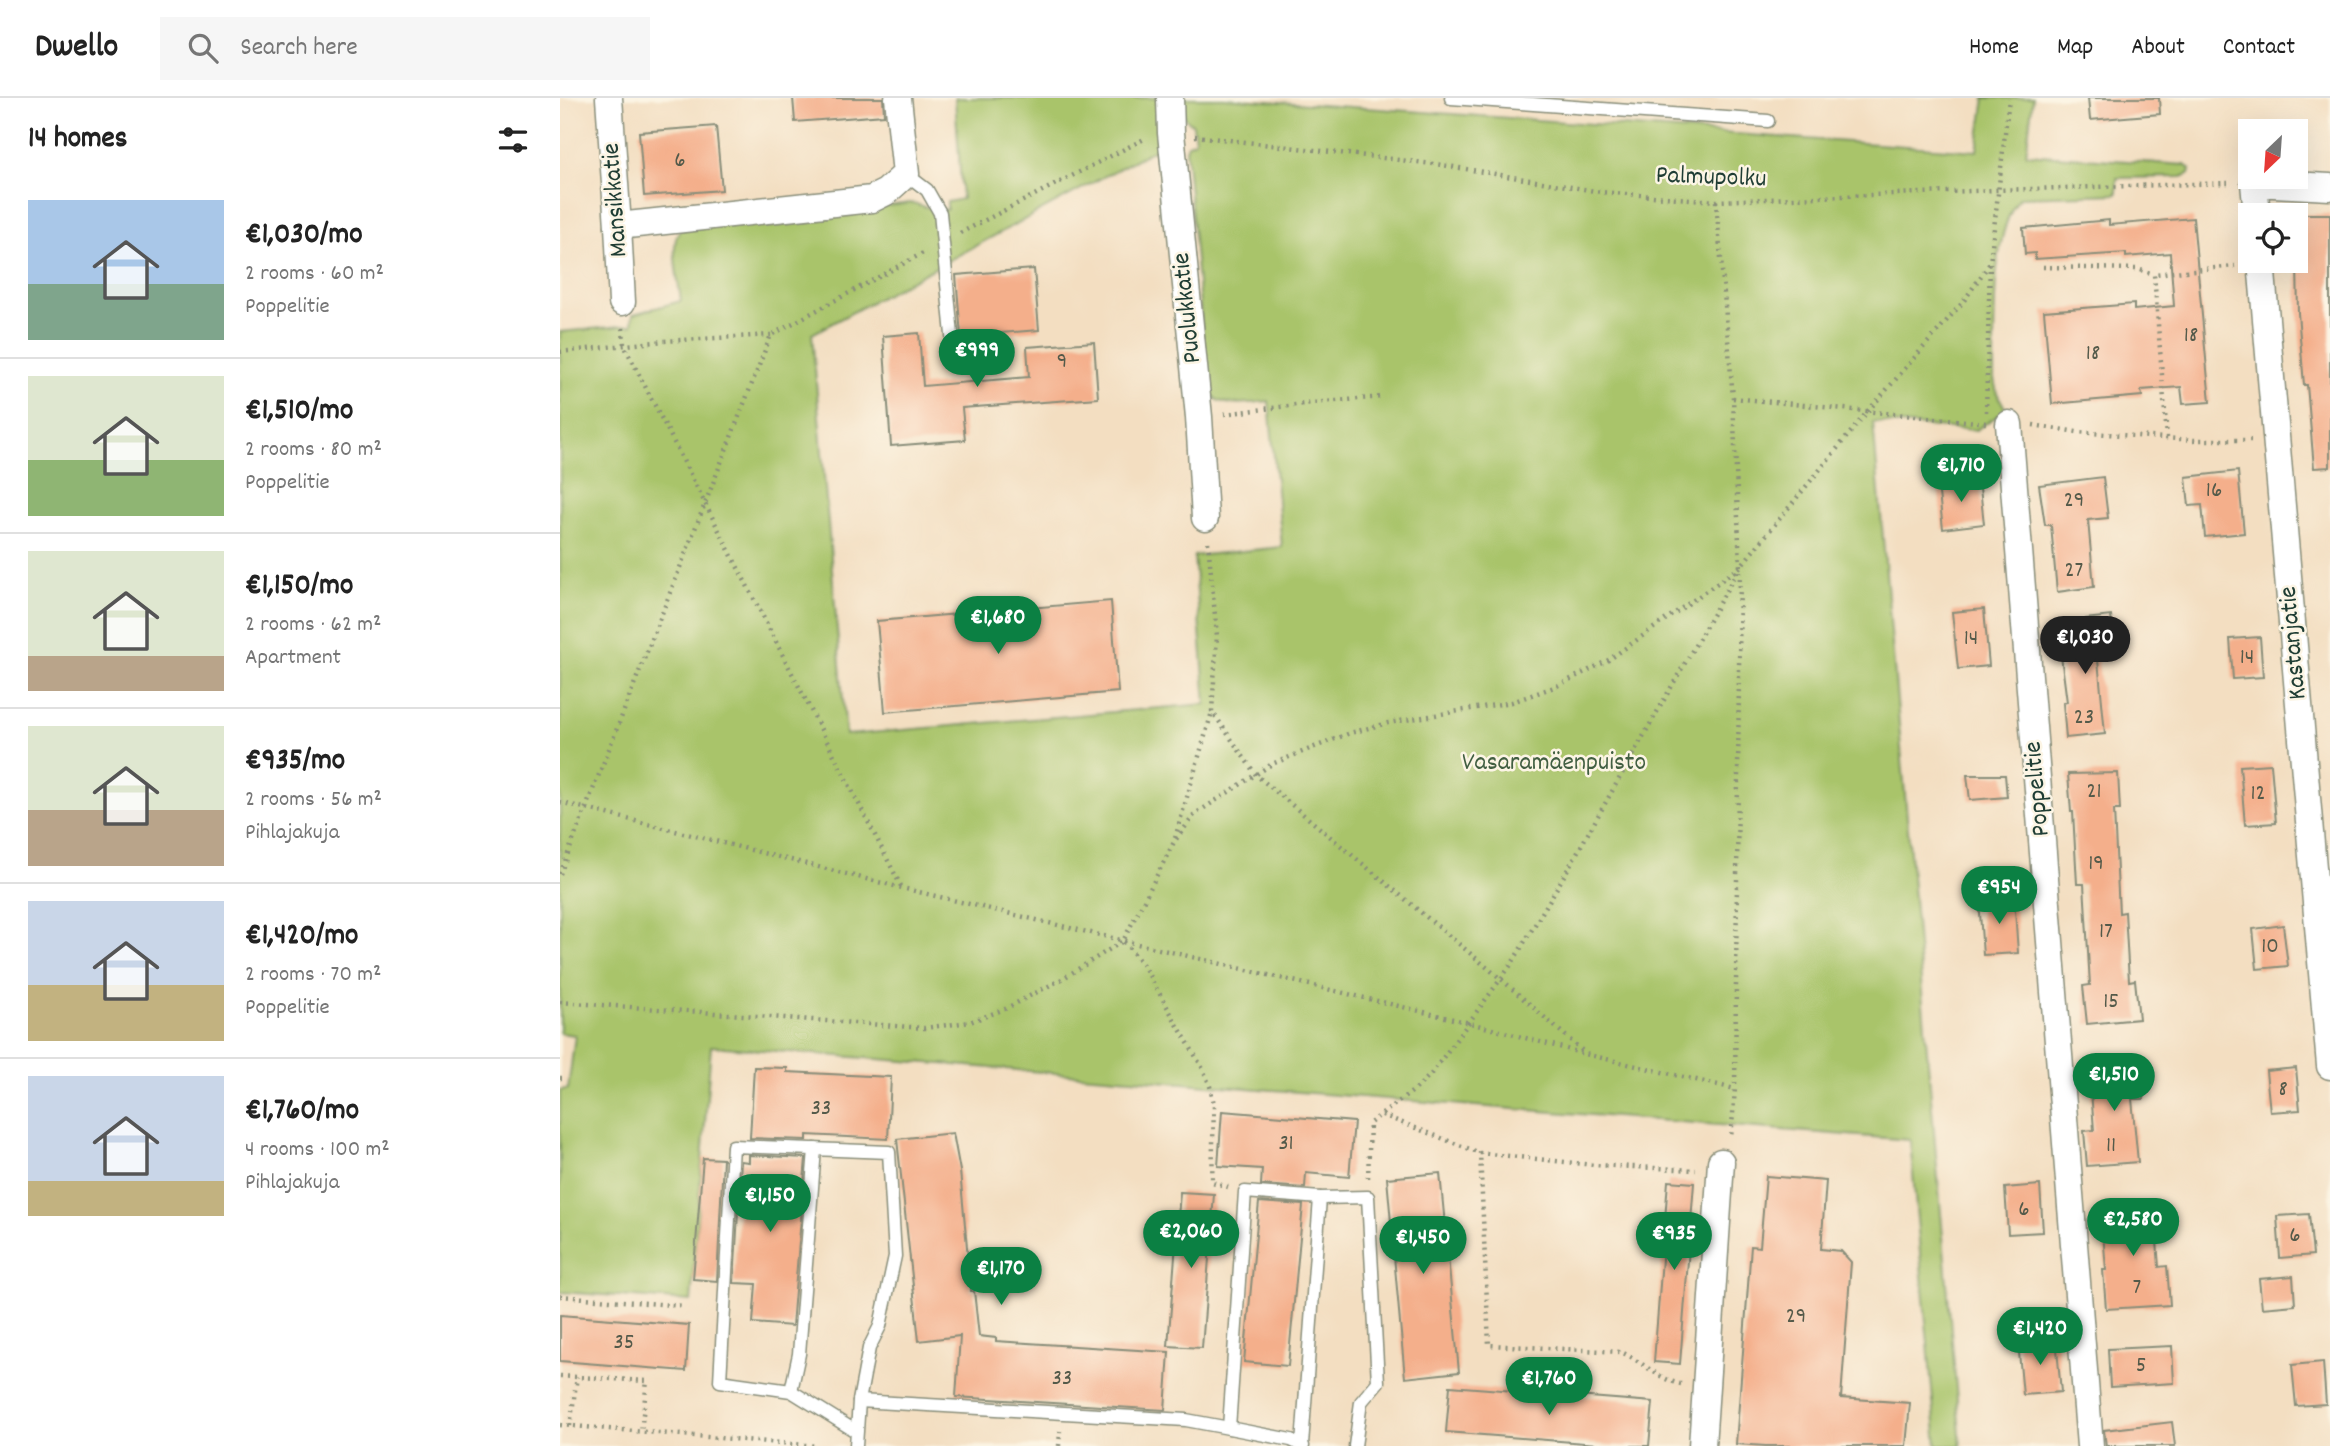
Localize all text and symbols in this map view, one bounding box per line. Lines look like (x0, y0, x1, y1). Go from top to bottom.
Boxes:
search box (160, 17, 650, 80)
text: Dwello (35, 25, 118, 72)
icon: search (184, 29, 222, 67)
text: Search here (240, 30, 358, 67)
text: Home (1969, 31, 2019, 65)
text: Map (2057, 31, 2093, 65)
text: About (2131, 31, 2185, 65)
text: Contact (2223, 31, 2295, 65)
text: 14 homes (28, 119, 127, 162)
north arrow (2238, 119, 2308, 189)
map controls (2238, 119, 2308, 273)
icon: filters (494, 121, 532, 159)
street label: Mansikkatie (594, 142, 638, 258)
house number: 6 (674, 145, 686, 178)
street label: Palmupolku (1655, 158, 1767, 198)
button: locate (2238, 203, 2308, 273)
text: €1,030/mo (245, 215, 363, 258)
icon: home (84, 228, 168, 312)
street label: Puolukkatie (1164, 251, 1212, 365)
text: 2 rooms · 60 m² (245, 258, 384, 291)
text: Poppelitie (245, 291, 330, 324)
house number: 18 (2184, 320, 2198, 353)
pin: €999 (936, 330, 1018, 389)
text: €999 (955, 335, 999, 368)
house number: 18 (2086, 338, 2100, 371)
house number: 9 (1057, 346, 1067, 379)
text: €1,510/mo (245, 391, 353, 434)
icon: home (84, 404, 168, 488)
text: 2 rooms · 80 m² (245, 434, 382, 467)
pin: €1,710 (1904, 444, 2018, 504)
text: €1,710 (1937, 450, 1985, 483)
text: Poppelitie (245, 467, 330, 500)
house number: 16 (2206, 475, 2222, 508)
house number: 29 (2064, 485, 2084, 518)
house number: 27 (2065, 555, 2083, 588)
text: €1,150/mo (245, 566, 353, 609)
icon: home (84, 579, 168, 663)
street label: Kastanjatie (2271, 585, 2317, 701)
pin: €1,680 (941, 596, 1055, 656)
text: €1,680 (970, 602, 1026, 635)
text: 2 rooms · 62 m² (245, 609, 381, 642)
pin: €1,030 (2028, 616, 2142, 676)
text: €1,030 (2056, 622, 2114, 655)
house number: 14 (1964, 623, 1978, 656)
text: Apartment (245, 642, 341, 675)
house number: 14 (2240, 642, 2254, 675)
house number: 23 (2074, 702, 2094, 735)
street label: Poppelitie (2015, 740, 2061, 838)
text: €935/mo (245, 741, 345, 784)
park label: Vasaramäenpuisto (1462, 745, 1646, 782)
icon: home (84, 754, 168, 838)
house number: 21 (2086, 776, 2102, 809)
house number: 12 (2250, 778, 2266, 811)
text: 2 rooms · 56 m² (245, 784, 382, 817)
text: Pihlajakuja (245, 817, 339, 850)
house number: 19 (2088, 848, 2104, 881)
pin: €954 (1958, 866, 2040, 926)
text: €954 (1977, 872, 2021, 905)
text: €1,420/mo (245, 916, 358, 959)
house number: 17 (2099, 916, 2113, 949)
icon: home (84, 929, 168, 1013)
house number: 10 (2261, 931, 2279, 964)
text: 2 rooms · 70 m² (245, 959, 381, 992)
house number: 15 (2103, 986, 2119, 1019)
text: Poppelitie (245, 992, 330, 1025)
pin: €1,510 (2057, 1054, 2171, 1113)
text: €1,510 (2089, 1059, 2139, 1092)
house number: 8 (2278, 1074, 2288, 1107)
text: €1,760/mo (245, 1091, 359, 1134)
house number: 33 (811, 1093, 831, 1126)
icon: home (84, 1104, 168, 1188)
house number: 31 (1278, 1128, 1294, 1161)
house number: 11 (2106, 1130, 2116, 1163)
text: 4 rooms · 100 m² (245, 1134, 390, 1167)
text: Pihlajakuja (245, 1167, 339, 1200)
pin: €1,150 (713, 1174, 827, 1234)
text: €1,150 (745, 1180, 795, 1213)
house number: 6 (2018, 1194, 2030, 1227)
pin: €2,580 (2076, 1198, 2190, 1258)
text: €2,580 (2103, 1204, 2163, 1237)
pin: €2,060 (1134, 1210, 1248, 1270)
pin: €935 (1633, 1212, 1715, 1272)
text: €2,060 (1159, 1216, 1223, 1249)
pin: €1,450 (1366, 1216, 1480, 1276)
text: €935 (1652, 1218, 1696, 1251)
house number: 6 (2289, 1220, 2301, 1253)
text: €1,450 (1396, 1222, 1450, 1255)
pin: €1,170 (944, 1248, 1058, 1307)
text: €1,170 (977, 1253, 1025, 1286)
house number: 7 (2133, 1272, 2141, 1305)
house number: 29 (1786, 1301, 1806, 1334)
pin: €1,420 (1983, 1308, 2097, 1367)
text: €1,420 (2013, 1313, 2067, 1346)
house number: 35 (614, 1327, 634, 1360)
house number: 5 (2136, 1350, 2146, 1383)
pin: €1,760 (1492, 1358, 1606, 1417)
house number: 33 (1052, 1363, 1072, 1396)
text: €1,760 (1522, 1363, 1576, 1396)

